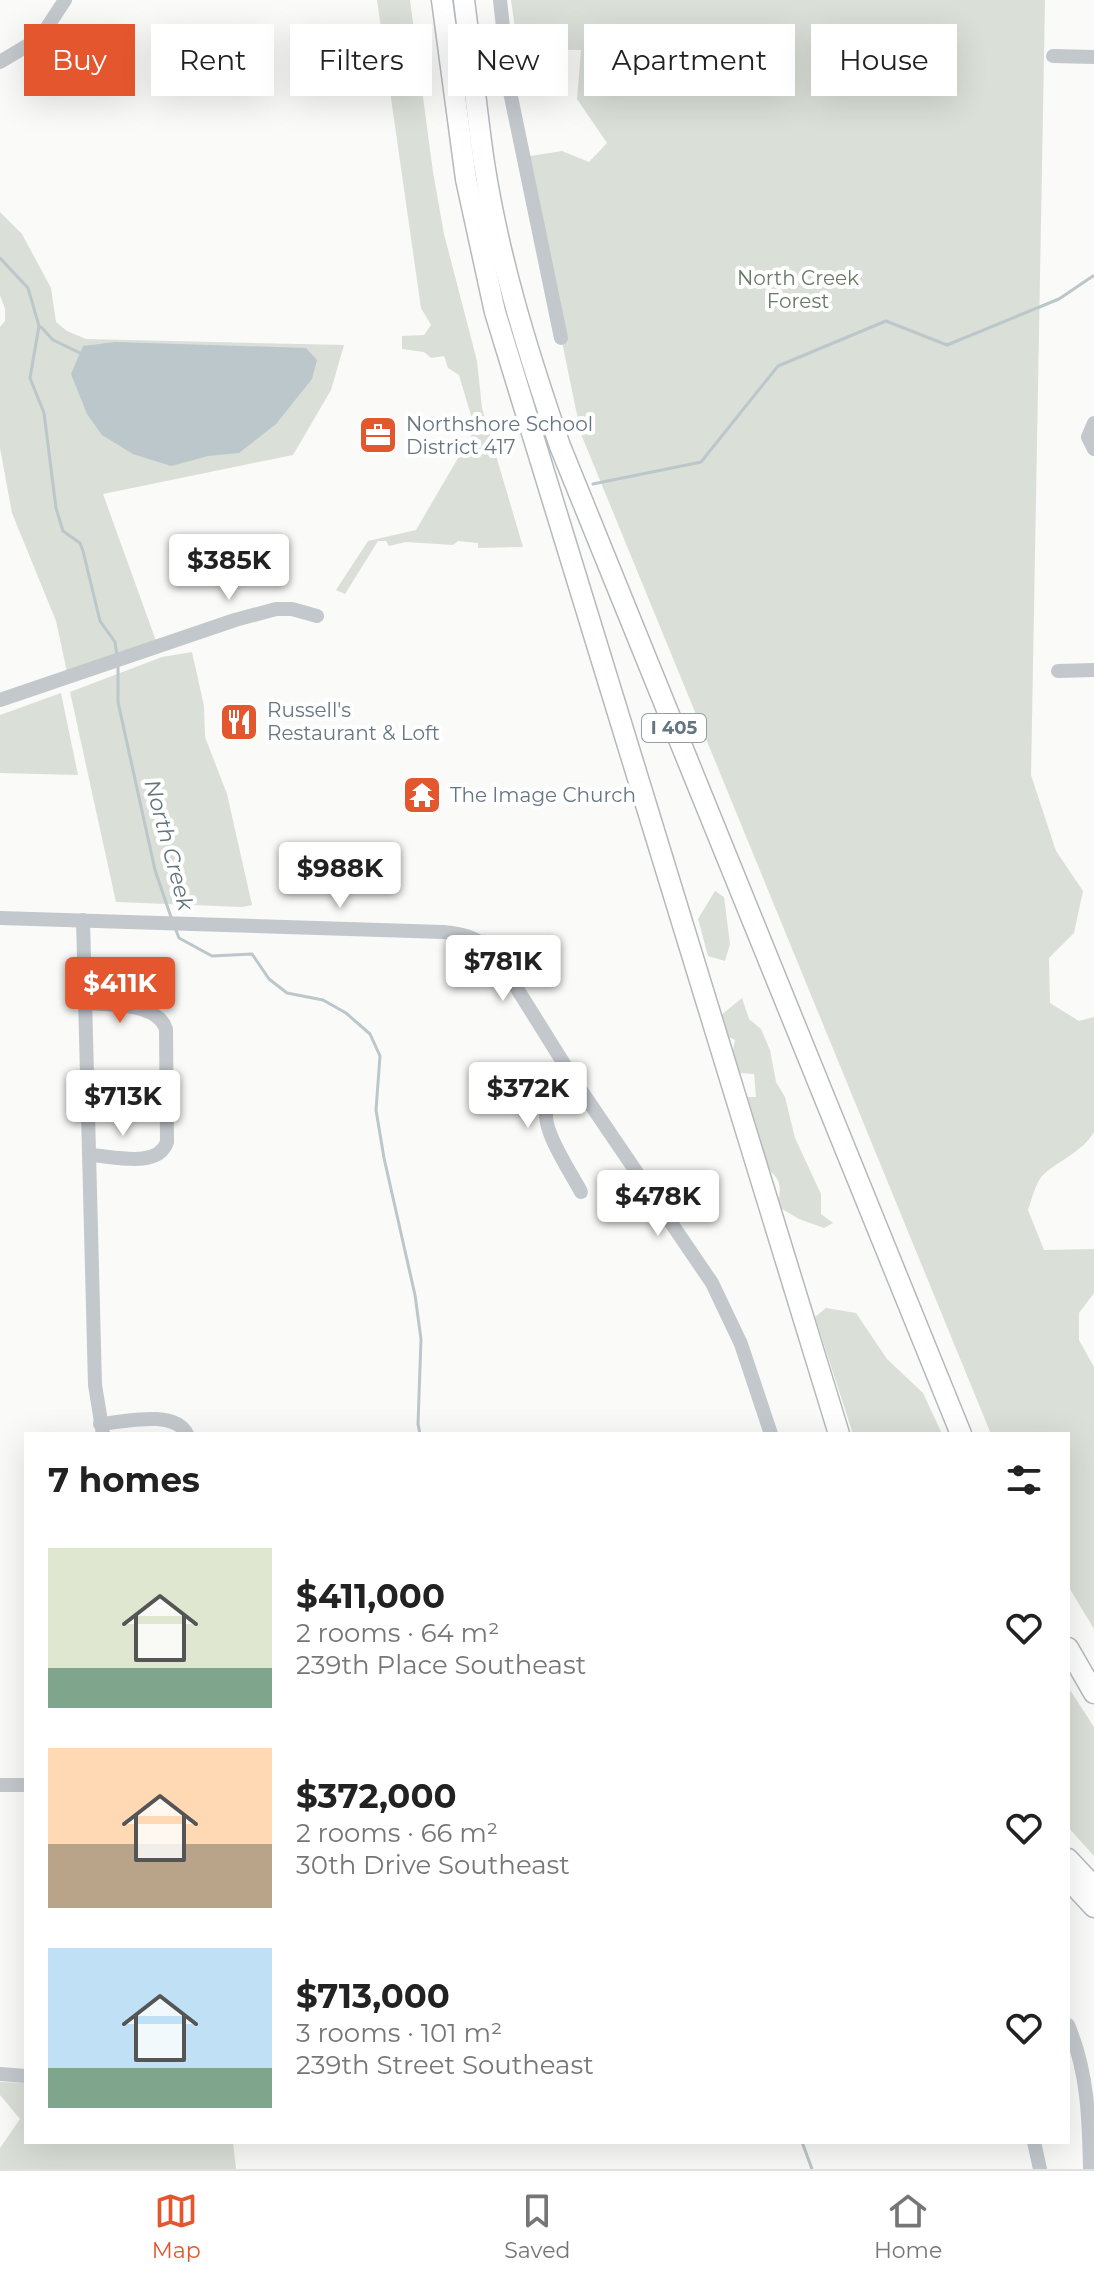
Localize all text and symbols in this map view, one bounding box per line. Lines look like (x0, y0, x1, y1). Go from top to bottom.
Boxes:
chip: Buy (24, 24, 135, 96)
chip: Rent (151, 24, 274, 96)
chip: Filters (290, 24, 432, 96)
chip: New (448, 24, 568, 96)
chip: Apartment (584, 24, 795, 96)
chip: House (811, 24, 957, 96)
park label: North Creek Forest (737, 266, 859, 313)
place label: Northshore School District 417 (406, 412, 593, 459)
office icon: Northshore School District 417 (357, 414, 399, 456)
pin: $385K (173, 534, 285, 602)
text: $385K (187, 544, 271, 576)
place label: Russell's Restaurant & Loft (267, 698, 440, 745)
restaurant icon: Russell's Restaurant & Loft (218, 701, 260, 743)
road number: I 405 (642, 714, 706, 742)
temple icon: The Image Church (401, 774, 443, 816)
water label: North Creek (139, 777, 200, 914)
place label: The Image Church (450, 783, 636, 807)
pin: $988K (284, 842, 396, 910)
text: $988K (297, 852, 383, 884)
pin: $781K (447, 935, 559, 1003)
text: $781K (464, 945, 542, 977)
pin: $411K (64, 957, 176, 1025)
text: $411K (83, 967, 157, 999)
pin: $372K (472, 1062, 584, 1130)
pin: $713K (67, 1070, 179, 1138)
text: $372K (487, 1072, 569, 1104)
text: $713K (84, 1080, 162, 1112)
pin: $478K (602, 1170, 714, 1238)
text: $478K (615, 1180, 701, 1212)
icon: filters (1002, 1458, 1046, 1502)
text: 7 homes (48, 1459, 200, 1501)
text: $411,000 (296, 1575, 445, 1617)
icon: home (112, 1580, 208, 1676)
icon: heart (1002, 1606, 1046, 1650)
text: 2 rooms · 64 m² (296, 1617, 499, 1649)
text: 239th Place Southeast (296, 1649, 586, 1681)
text: $372,000 (296, 1775, 457, 1817)
icon: home (112, 1780, 208, 1876)
icon: heart (1002, 1806, 1046, 1850)
text: 2 rooms · 66 m² (296, 1817, 498, 1849)
text: 30th Drive Southeast (296, 1849, 570, 1881)
text: $713,000 (296, 1975, 450, 2017)
icon: home (112, 1980, 208, 2076)
icon: heart (1002, 2006, 1046, 2050)
text: 3 rooms · 101 m² (296, 2017, 502, 2049)
text: 239th Street Southeast (296, 2049, 594, 2081)
tab: Map (152, 2189, 201, 2264)
tab: Saved (504, 2189, 570, 2264)
tab: Home (874, 2189, 942, 2264)

